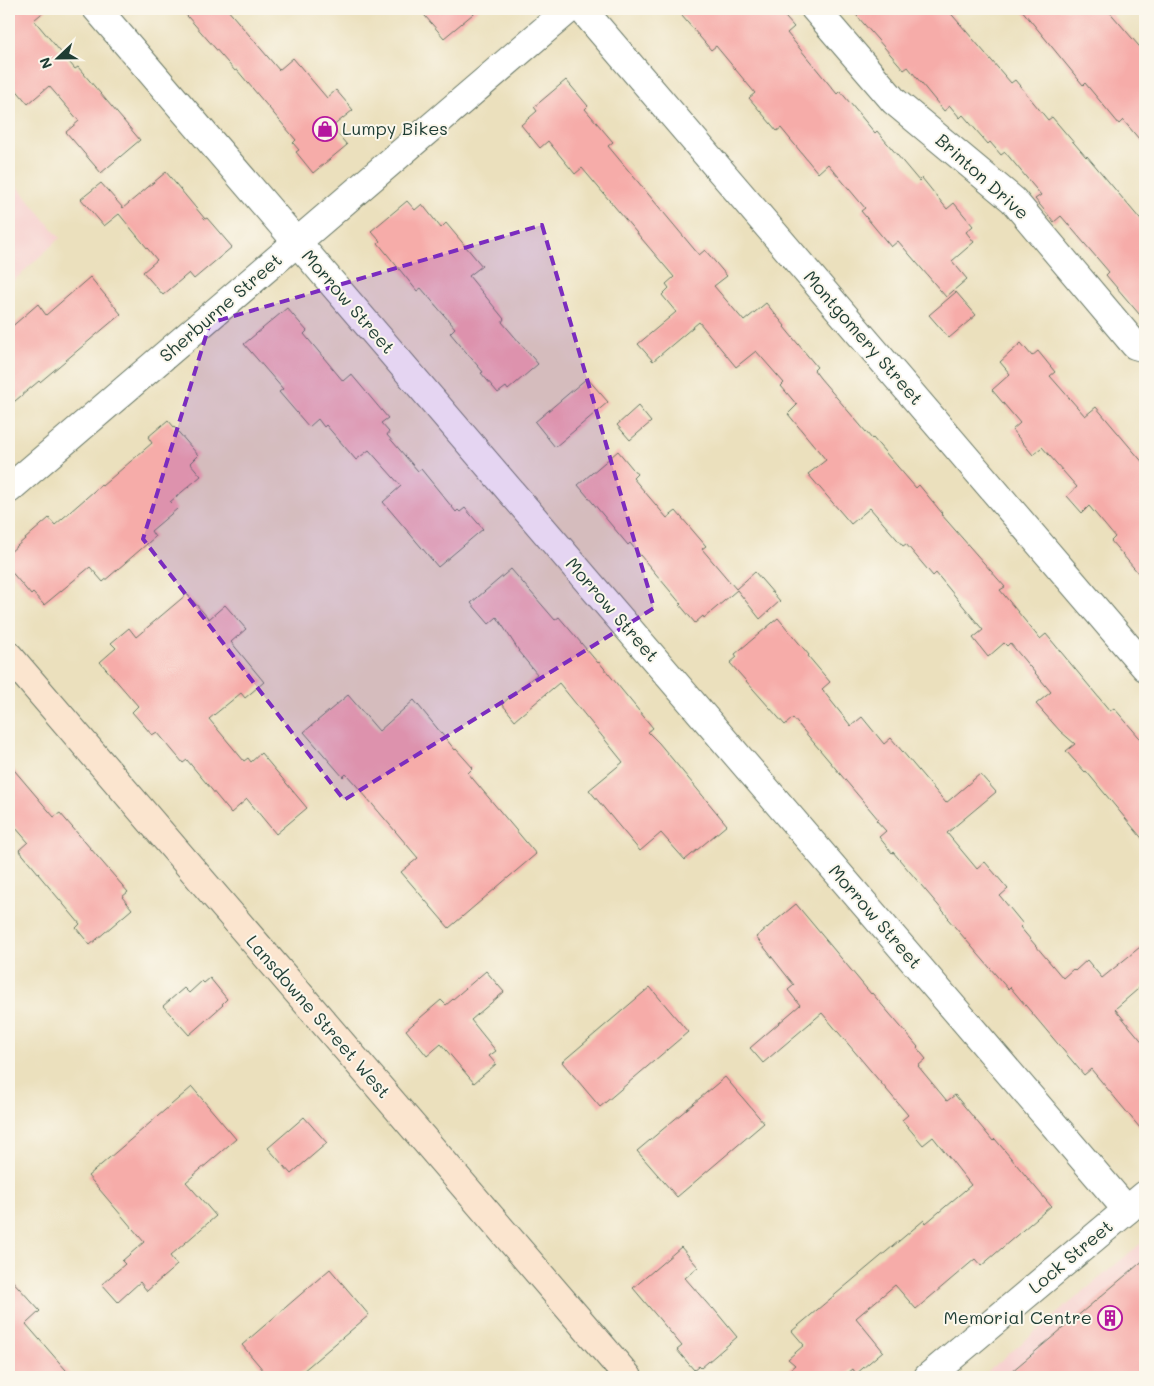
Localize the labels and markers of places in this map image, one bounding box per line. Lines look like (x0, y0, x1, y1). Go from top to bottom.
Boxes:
shop icon: Lumpy Bikes (312, 116, 338, 142)
place label: Lumpy Bikes (342, 116, 448, 140)
place label: Memorial Centre (943, 1305, 1092, 1329)
building icon: Memorial Centre (1097, 1305, 1123, 1331)

